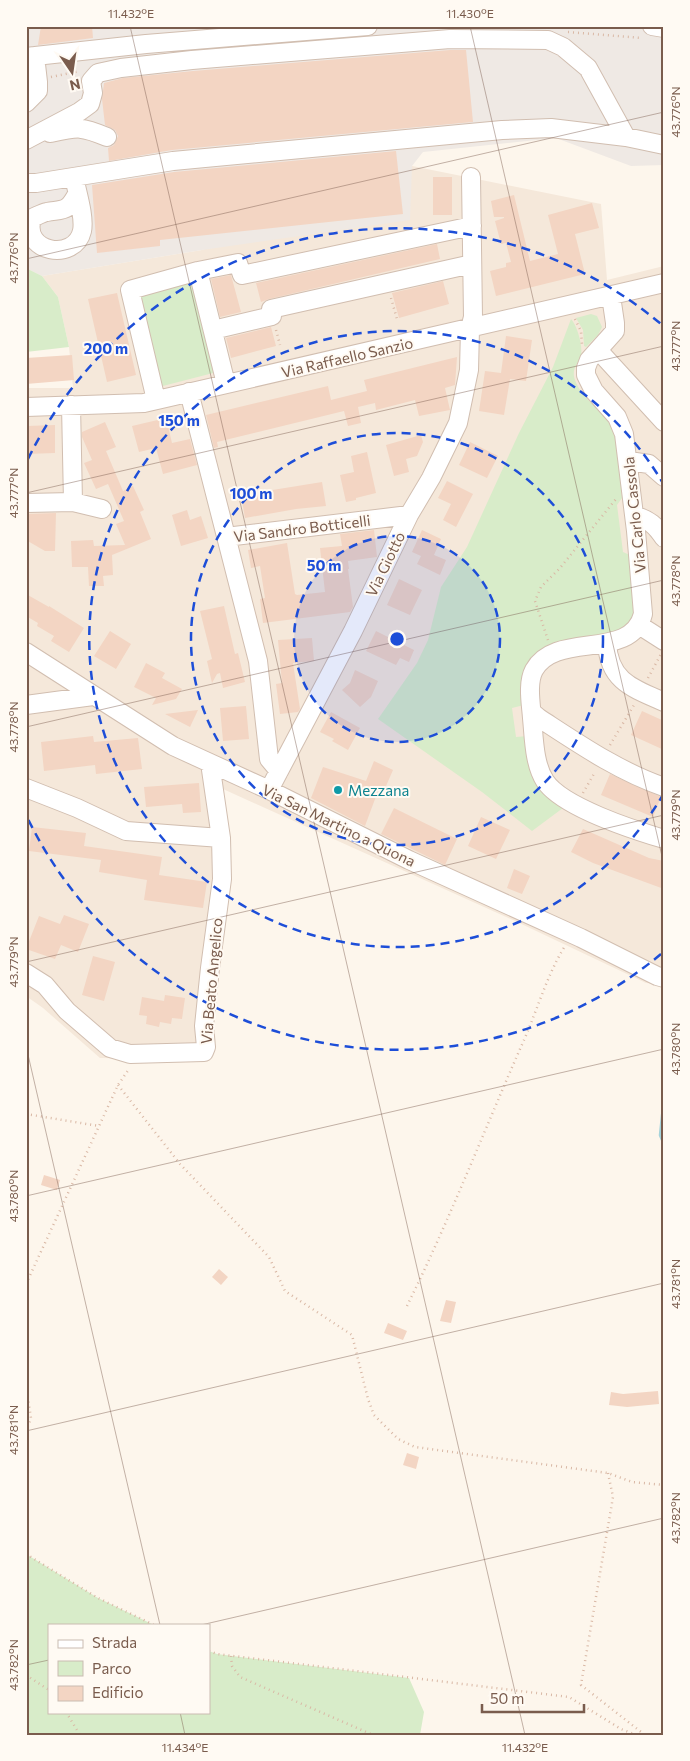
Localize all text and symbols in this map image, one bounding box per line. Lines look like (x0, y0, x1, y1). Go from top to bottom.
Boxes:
text: 11.432°E (108, 6, 154, 20)
text: 11.430°E (446, 6, 494, 20)
north arrow (48, 48, 98, 98)
text: N (68, 76, 82, 95)
text: 43.776°N (668, 86, 682, 138)
text: 43.776°N (6, 232, 20, 284)
text: 43.777°N (668, 321, 682, 371)
street label: Via Raffaello Sanzio (279, 333, 415, 381)
text: 200 m (84, 339, 128, 357)
text: 150 m (158, 411, 200, 429)
street label: Via Carlo Cassola (619, 456, 649, 574)
text: 43.777°N (6, 468, 20, 518)
text: 100 m (230, 484, 272, 502)
street label: Via Sandro Botticelli (232, 511, 372, 545)
street label: Via Giotto (362, 529, 408, 599)
text: 43.778°N (668, 555, 682, 607)
text: 50 m (307, 556, 341, 574)
centre of rings (388, 630, 406, 648)
text: 43.778°N (6, 701, 20, 753)
street label: Via San Martino a Quona (259, 780, 419, 870)
place label: Mezzana (348, 781, 409, 799)
marker: Mezzana (332, 784, 344, 796)
text: 43.779°N (668, 789, 682, 841)
street label: Via Beato Angelico (196, 917, 226, 1045)
text: 43.779°N (6, 936, 20, 988)
text: 43.780°N (668, 1023, 682, 1075)
text: 43.780°N (6, 1170, 20, 1222)
text: 43.781°N (668, 1259, 682, 1309)
text: 43.781°N (6, 1405, 20, 1455)
text: 43.782°N (668, 1492, 682, 1544)
legend (48, 1624, 210, 1714)
text: Strada (92, 1633, 137, 1651)
text: 43.782°N (6, 1639, 20, 1691)
text: Parco (92, 1659, 131, 1677)
scale bar (482, 1681, 585, 1713)
text: Edificio (92, 1683, 143, 1701)
text: 50 m (490, 1689, 524, 1707)
text: 11.434°E (162, 1740, 208, 1754)
text: 11.432°E (502, 1740, 548, 1754)

